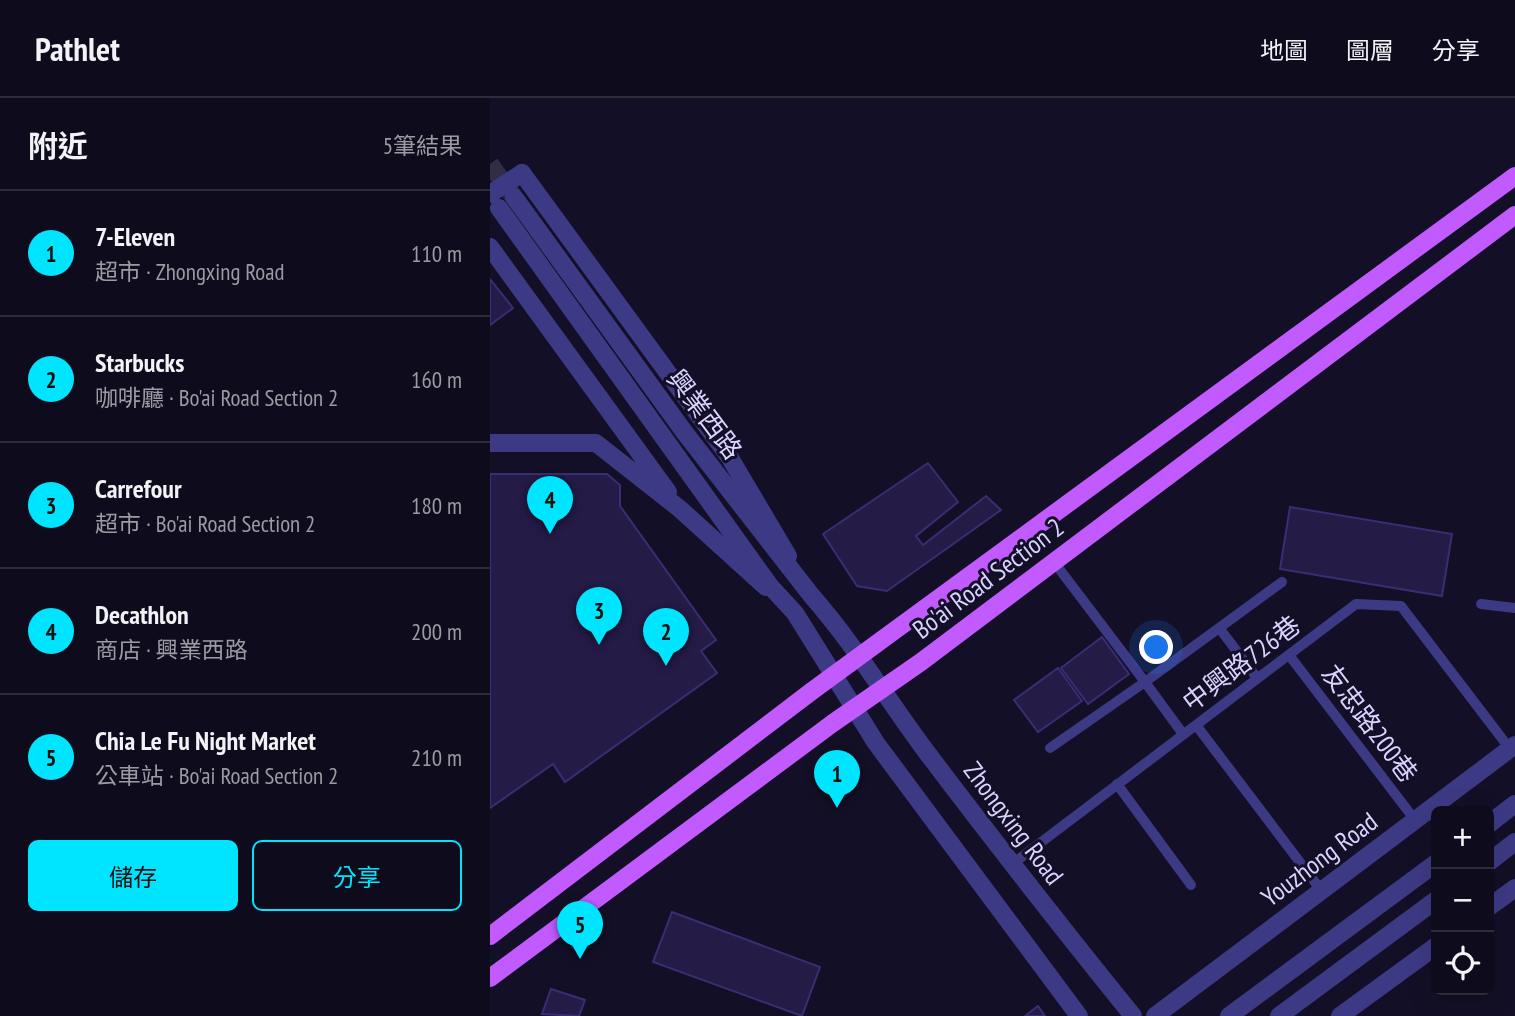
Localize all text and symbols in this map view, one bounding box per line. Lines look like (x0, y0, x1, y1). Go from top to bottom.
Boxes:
text: Pathlet (35, 27, 120, 70)
text: 地圖 (1260, 35, 1308, 66)
text: 圖層 (1346, 35, 1394, 66)
text: 分享 (1432, 35, 1480, 66)
text: 附近 (28, 126, 88, 165)
text: 5筆結果 (383, 131, 462, 160)
text: 7-Eleven (95, 220, 175, 253)
text: 1 (46, 239, 57, 268)
text: 110 m (411, 239, 462, 268)
text: 超市 · Zhongxing Road (95, 257, 284, 286)
text: Starbucks (95, 346, 184, 379)
street label: 興業西路 (661, 363, 749, 465)
text: 2 (46, 365, 57, 394)
text: 160 m (411, 365, 462, 394)
text: 咖啡廳 · Bo'ai Road Section 2 (95, 383, 338, 412)
text: Carrefour (95, 472, 182, 505)
pin: 4 (527, 476, 573, 534)
text: 3 (46, 491, 57, 520)
text: 180 m (411, 491, 462, 520)
text: 超市 · Bo'ai Road Section 2 (95, 509, 315, 538)
street label: Bo'ai Road Section 2 (906, 510, 1070, 646)
pin: 3 (576, 587, 622, 645)
text: Decathlon (95, 598, 189, 631)
pin: 2 (643, 608, 689, 666)
street label: 中興路726巷 (1176, 608, 1306, 718)
text: 4 (46, 617, 57, 646)
text: 200 m (411, 617, 462, 646)
your location (1139, 630, 1173, 664)
text: 商店 · 興業西路 (95, 635, 248, 664)
street label: 友忠路200巷 (1315, 658, 1425, 788)
text: Chia Le Fu Night Market (95, 724, 316, 757)
text: 5 (46, 743, 57, 772)
text: 210 m (411, 743, 462, 772)
pin: 1 (814, 750, 860, 808)
street label: Zhongxing Road (957, 755, 1071, 891)
text: 公車站 · Bo'ai Road Section 2 (95, 761, 338, 790)
street label: Youzhong Road (1254, 805, 1384, 913)
map controls (1431, 806, 1494, 995)
button: + (1431, 806, 1494, 869)
button: 儲存 (28, 840, 238, 911)
button: 分享 (252, 840, 462, 911)
button: − (1431, 869, 1494, 932)
pin: 5 (557, 901, 603, 959)
button: locate (1431, 932, 1494, 995)

